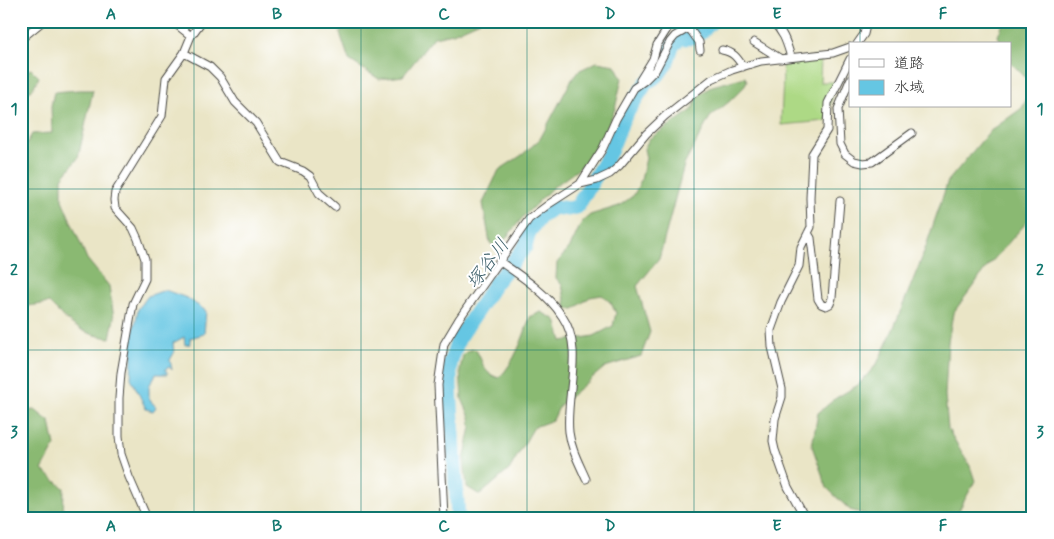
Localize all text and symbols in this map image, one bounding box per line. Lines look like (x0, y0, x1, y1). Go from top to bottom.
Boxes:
text: A (106, 4, 116, 25)
text: B (272, 4, 282, 25)
text: C (438, 4, 450, 25)
text: D (604, 4, 616, 25)
text: E (772, 4, 782, 25)
text: F (939, 4, 948, 25)
legend (849, 42, 1012, 108)
text: 道路 (894, 54, 924, 74)
text: 水域 (894, 78, 924, 98)
text: 1 (10, 99, 18, 120)
text: 1 (1036, 99, 1044, 120)
water label: 塚谷川 (461, 234, 515, 294)
text: 2 (10, 260, 18, 281)
text: 2 (1036, 260, 1044, 281)
text: 3 (10, 422, 18, 443)
text: 3 (1036, 422, 1044, 443)
text: A (106, 516, 116, 537)
text: B (272, 516, 282, 537)
text: C (438, 516, 450, 537)
text: D (604, 516, 616, 537)
text: E (772, 516, 782, 537)
text: F (939, 516, 948, 537)

